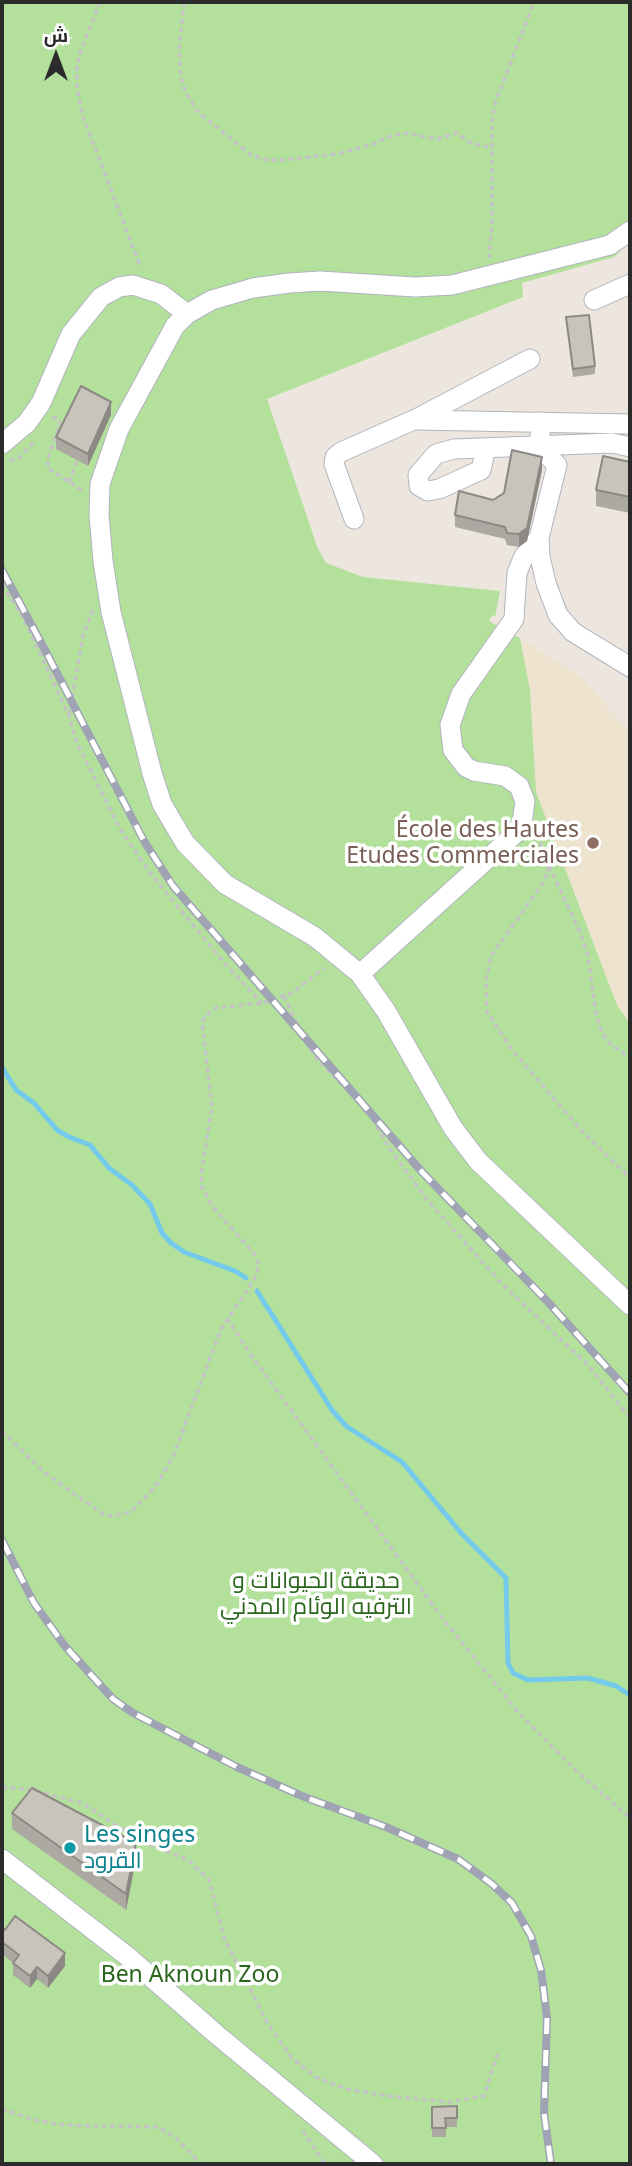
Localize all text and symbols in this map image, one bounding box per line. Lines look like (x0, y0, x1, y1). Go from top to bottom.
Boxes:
north arrow (21, 21, 91, 91)
text: ش (44, 22, 68, 48)
place label: École des Hautes Etudes Commerciales (346, 816, 579, 870)
marker: École des Hautes Etudes Commerciales (585, 835, 601, 851)
park label: حديقة الحيوانات و الترفيه الوئام المدني (220, 1567, 412, 1621)
place label: Les singes القرود (84, 1821, 195, 1875)
marker: Les singes القرود (62, 1840, 78, 1856)
park label: Ben Aknoun Zoo (101, 1961, 279, 1989)

